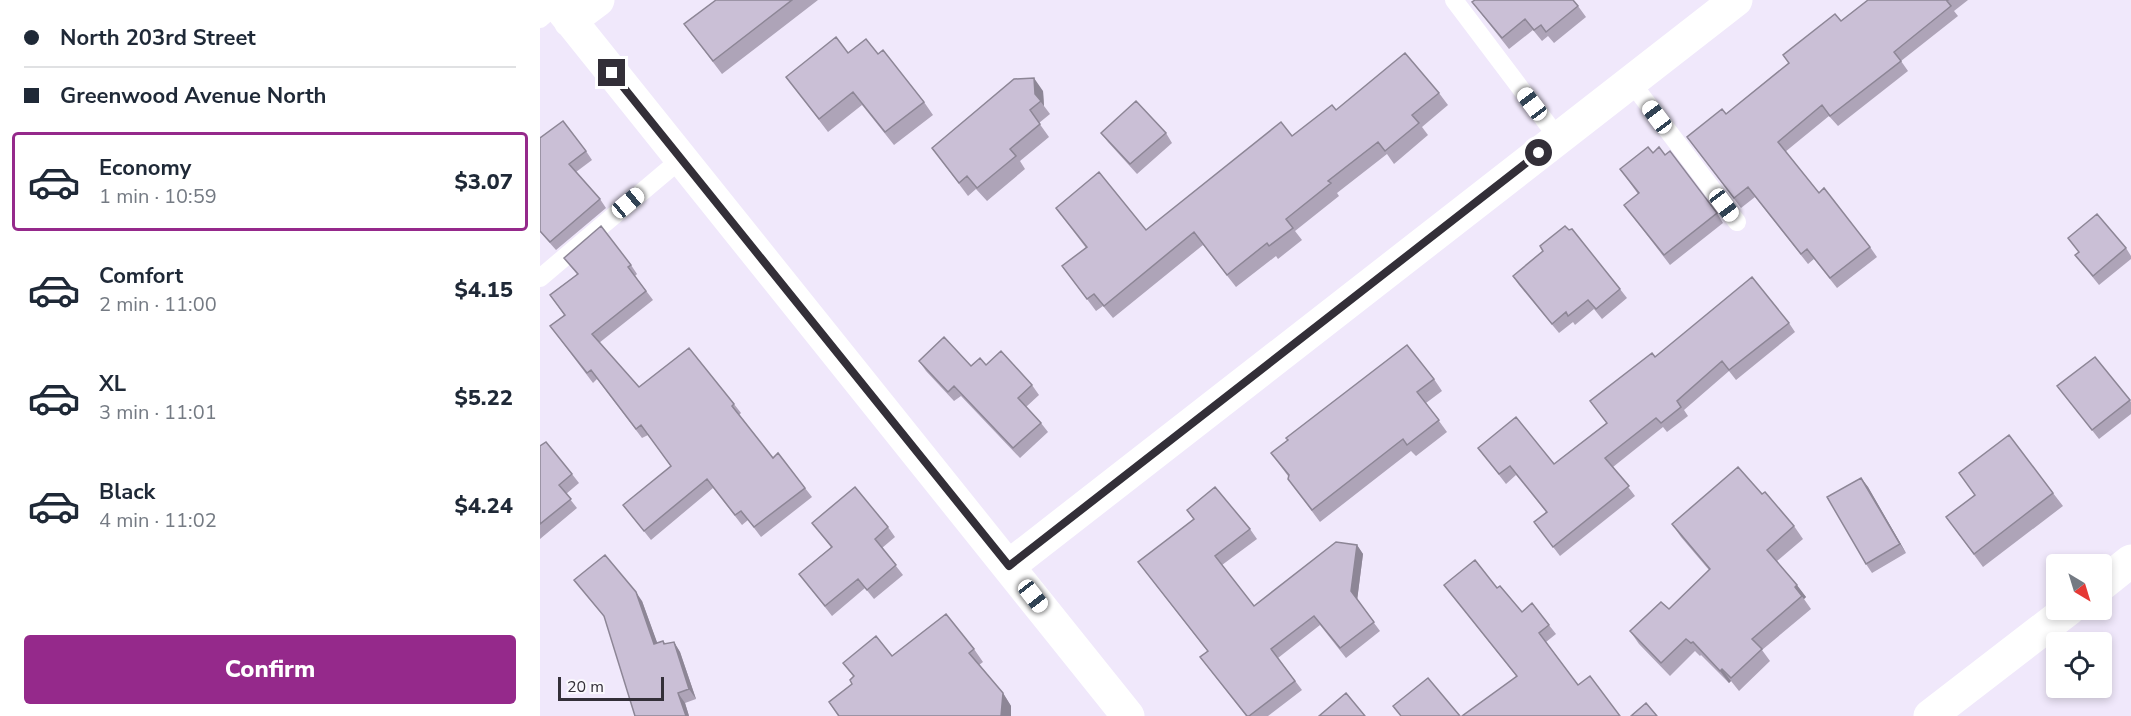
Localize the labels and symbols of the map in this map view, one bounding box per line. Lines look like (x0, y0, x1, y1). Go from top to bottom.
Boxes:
route end (598, 59, 625, 86)
car (1514, 84, 1550, 124)
car (1639, 97, 1675, 137)
route start (1525, 139, 1552, 166)
car (608, 185, 648, 221)
car (1706, 185, 1742, 225)
north arrow (2046, 554, 2112, 620)
car (1015, 576, 1051, 616)
scale bar (558, 674, 664, 702)

